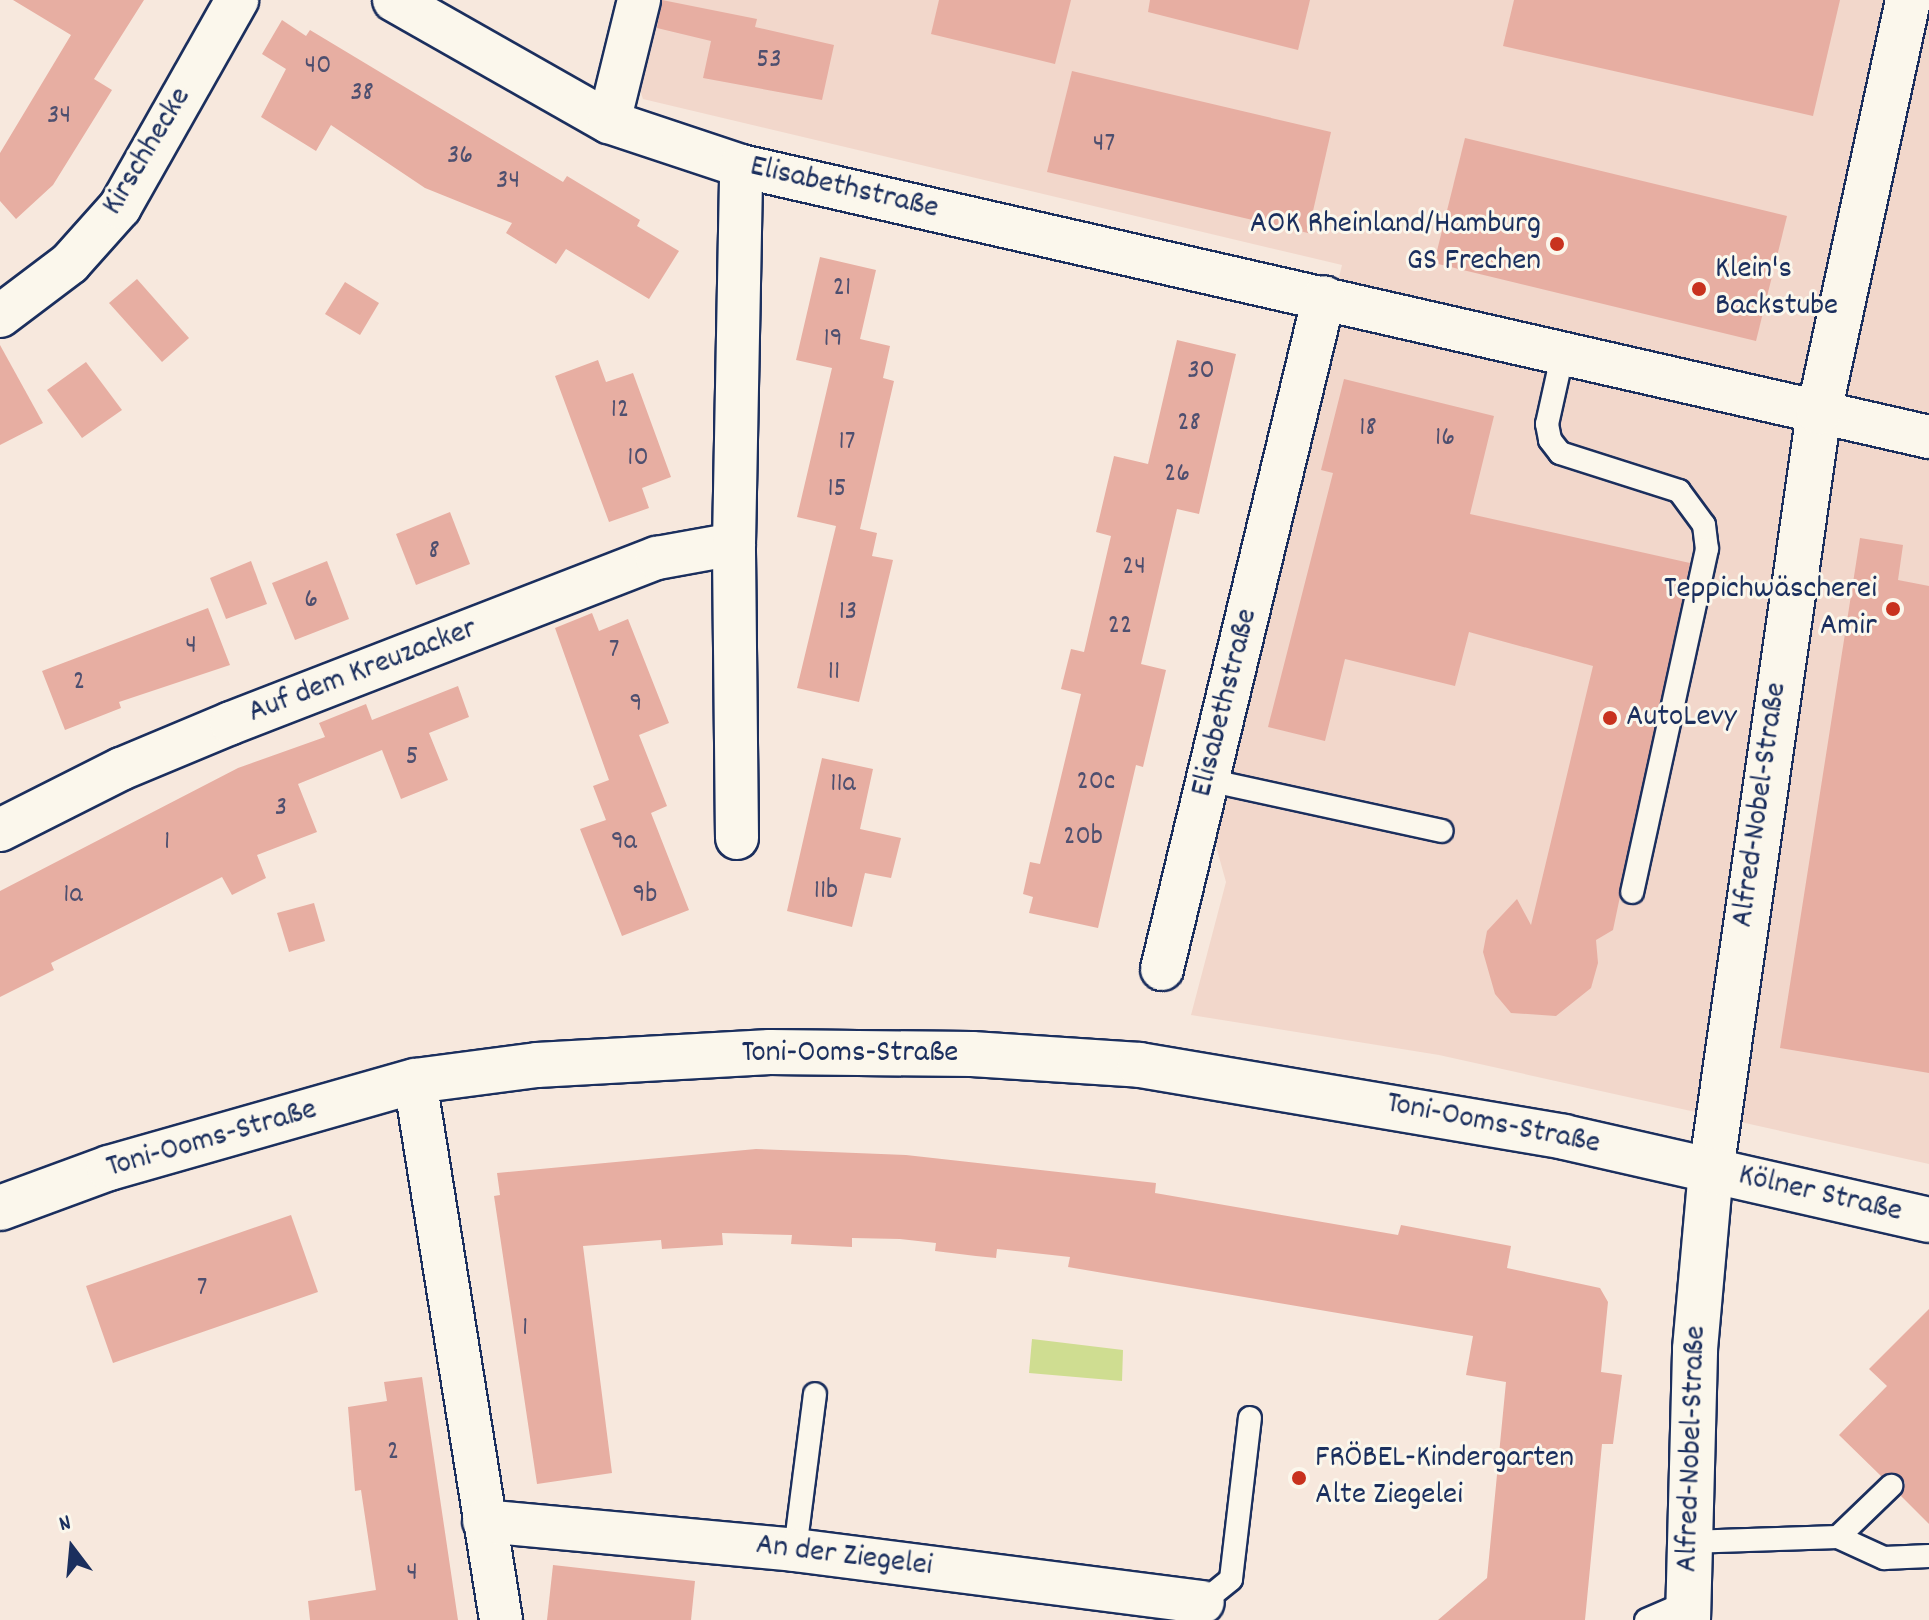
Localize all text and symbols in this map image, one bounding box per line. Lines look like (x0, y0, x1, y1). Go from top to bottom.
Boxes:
house number: 53 (756, 44, 782, 78)
house number: 40 (305, 50, 331, 84)
house number: 38 (350, 77, 374, 111)
street label: Kirschhecke (95, 81, 201, 223)
house number: 34 (47, 100, 71, 134)
house number: 47 (1093, 128, 1115, 162)
house number: 36 (447, 140, 473, 174)
street label: Elisabethstraße (746, 149, 942, 229)
house number: 34 (496, 165, 520, 199)
place label: AOK Rheinland/Hamburg GS Frechen (1250, 207, 1541, 282)
marker: AOK Rheinland/Hamburg GS Frechen (1548, 235, 1566, 253)
place label: Klein's Backstube (1715, 252, 1838, 327)
house number: 21 (833, 272, 851, 306)
marker: Klein's Backstube (1690, 280, 1708, 298)
house number: 19 (824, 323, 842, 357)
house number: 30 (1187, 355, 1215, 389)
house number: 12 (611, 394, 629, 428)
house number: 28 (1177, 407, 1201, 441)
house number: 18 (1359, 412, 1377, 446)
house number: 16 (1435, 422, 1455, 456)
house number: 17 (839, 426, 855, 460)
house number: 10 (627, 442, 649, 476)
house number: 26 (1164, 458, 1190, 492)
house number: 15 (827, 473, 847, 507)
house number: 8 (428, 535, 440, 569)
house number: 24 (1122, 551, 1146, 585)
place label: Teppichwäscherei Amir (1664, 572, 1877, 647)
house number: 6 (304, 584, 318, 618)
house number: 13 (839, 596, 857, 630)
marker: Teppichwäscherei Amir (1884, 600, 1902, 618)
street label: Elisabethstraße (1184, 605, 1268, 801)
house number: 22 (1108, 610, 1132, 644)
street label: Auf dem Kreuzacker (243, 611, 483, 733)
house number: 4 (185, 630, 197, 664)
house number: 7 (609, 634, 619, 668)
house number: 11 (828, 656, 840, 690)
house number: 2 (73, 666, 85, 700)
street label: Alfred-Nobel-Straße (1725, 680, 1797, 930)
house number: 9 (630, 688, 642, 722)
place label: AutoLevy (1626, 699, 1737, 737)
marker: AutoLevy (1601, 709, 1619, 727)
house number: 5 (406, 741, 418, 775)
house number: 20c (1077, 766, 1115, 800)
house number: 11a (830, 768, 856, 802)
house number: 3 (275, 792, 287, 826)
house number: 20b (1063, 821, 1103, 855)
house number: 1 (164, 826, 170, 860)
house number: 9a (611, 826, 637, 860)
house number: 11b (814, 875, 838, 909)
house number: 1a (63, 879, 83, 913)
house number: 9b (633, 879, 657, 913)
street label: Toni-Ooms-Straße (742, 1035, 958, 1073)
street label: Toni-Ooms-Straße (1383, 1085, 1603, 1165)
street label: Toni-Ooms-Straße (102, 1092, 322, 1188)
street label: Kölner Straße (1734, 1158, 1906, 1232)
house number: 7 (197, 1272, 207, 1306)
house number: 1 (522, 1312, 528, 1346)
street label: Alfred-Nobel-Straße (1670, 1325, 1716, 1573)
house number: 2 (387, 1436, 399, 1470)
place label: FRÖBEL-Kindergarten Alte Ziegelei (1315, 1441, 1574, 1516)
marker: FRÖBEL-Kindergarten Alte Ziegelei (1290, 1469, 1308, 1487)
north arrow (32, 1508, 112, 1588)
text: N (56, 1508, 75, 1541)
street label: An der Ziegelei (754, 1527, 934, 1587)
house number: 4 (406, 1557, 418, 1591)

